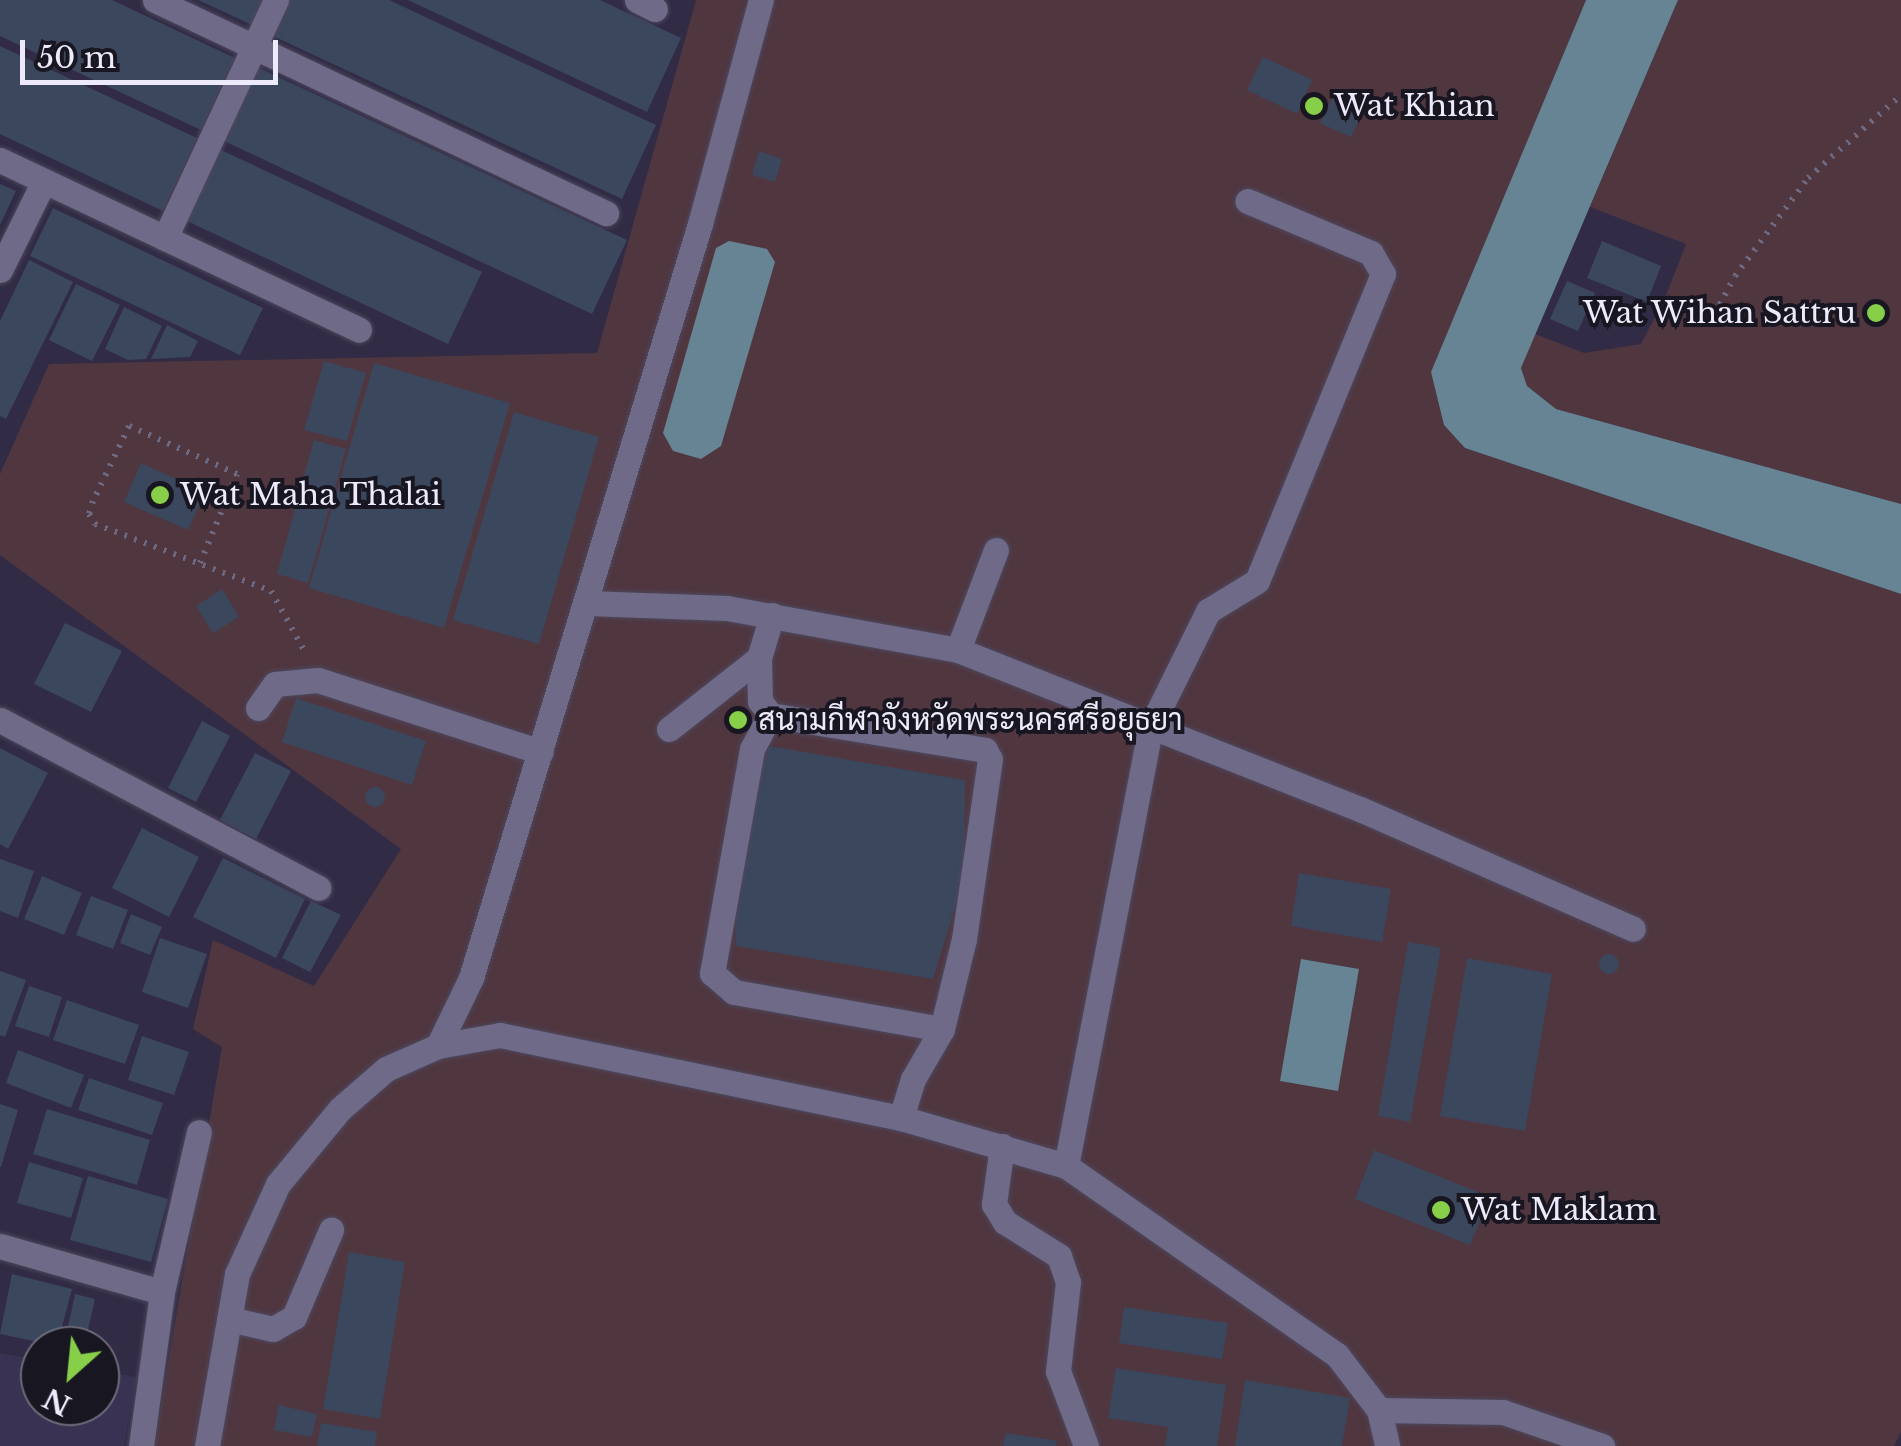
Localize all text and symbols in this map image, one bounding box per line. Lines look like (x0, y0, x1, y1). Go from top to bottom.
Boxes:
scale bar (25, 20, 282, 82)
text: 50 m (37, 39, 116, 76)
place label: Wat Khian (1334, 88, 1495, 124)
marker: Wat Khian (1303, 95, 1325, 117)
place label: Wat Wihan Sattru (1582, 295, 1856, 331)
marker: Wat Wihan Sattru (1865, 302, 1887, 324)
place label: Wat Maha Thalai (180, 477, 442, 513)
marker: Wat Maha Thalai (149, 484, 171, 506)
place label: สนามกีฬาจังหวัดพระนครศรีอยุธยา (758, 702, 1183, 738)
marker: สนามกีฬาจังหวัดพระนครศรีอยุธยา (727, 709, 749, 731)
place label: Wat Maklam (1461, 1192, 1657, 1228)
marker: Wat Maklam (1430, 1199, 1452, 1221)
north arrow (20, 1326, 120, 1426)
text: N (37, 1380, 77, 1423)

